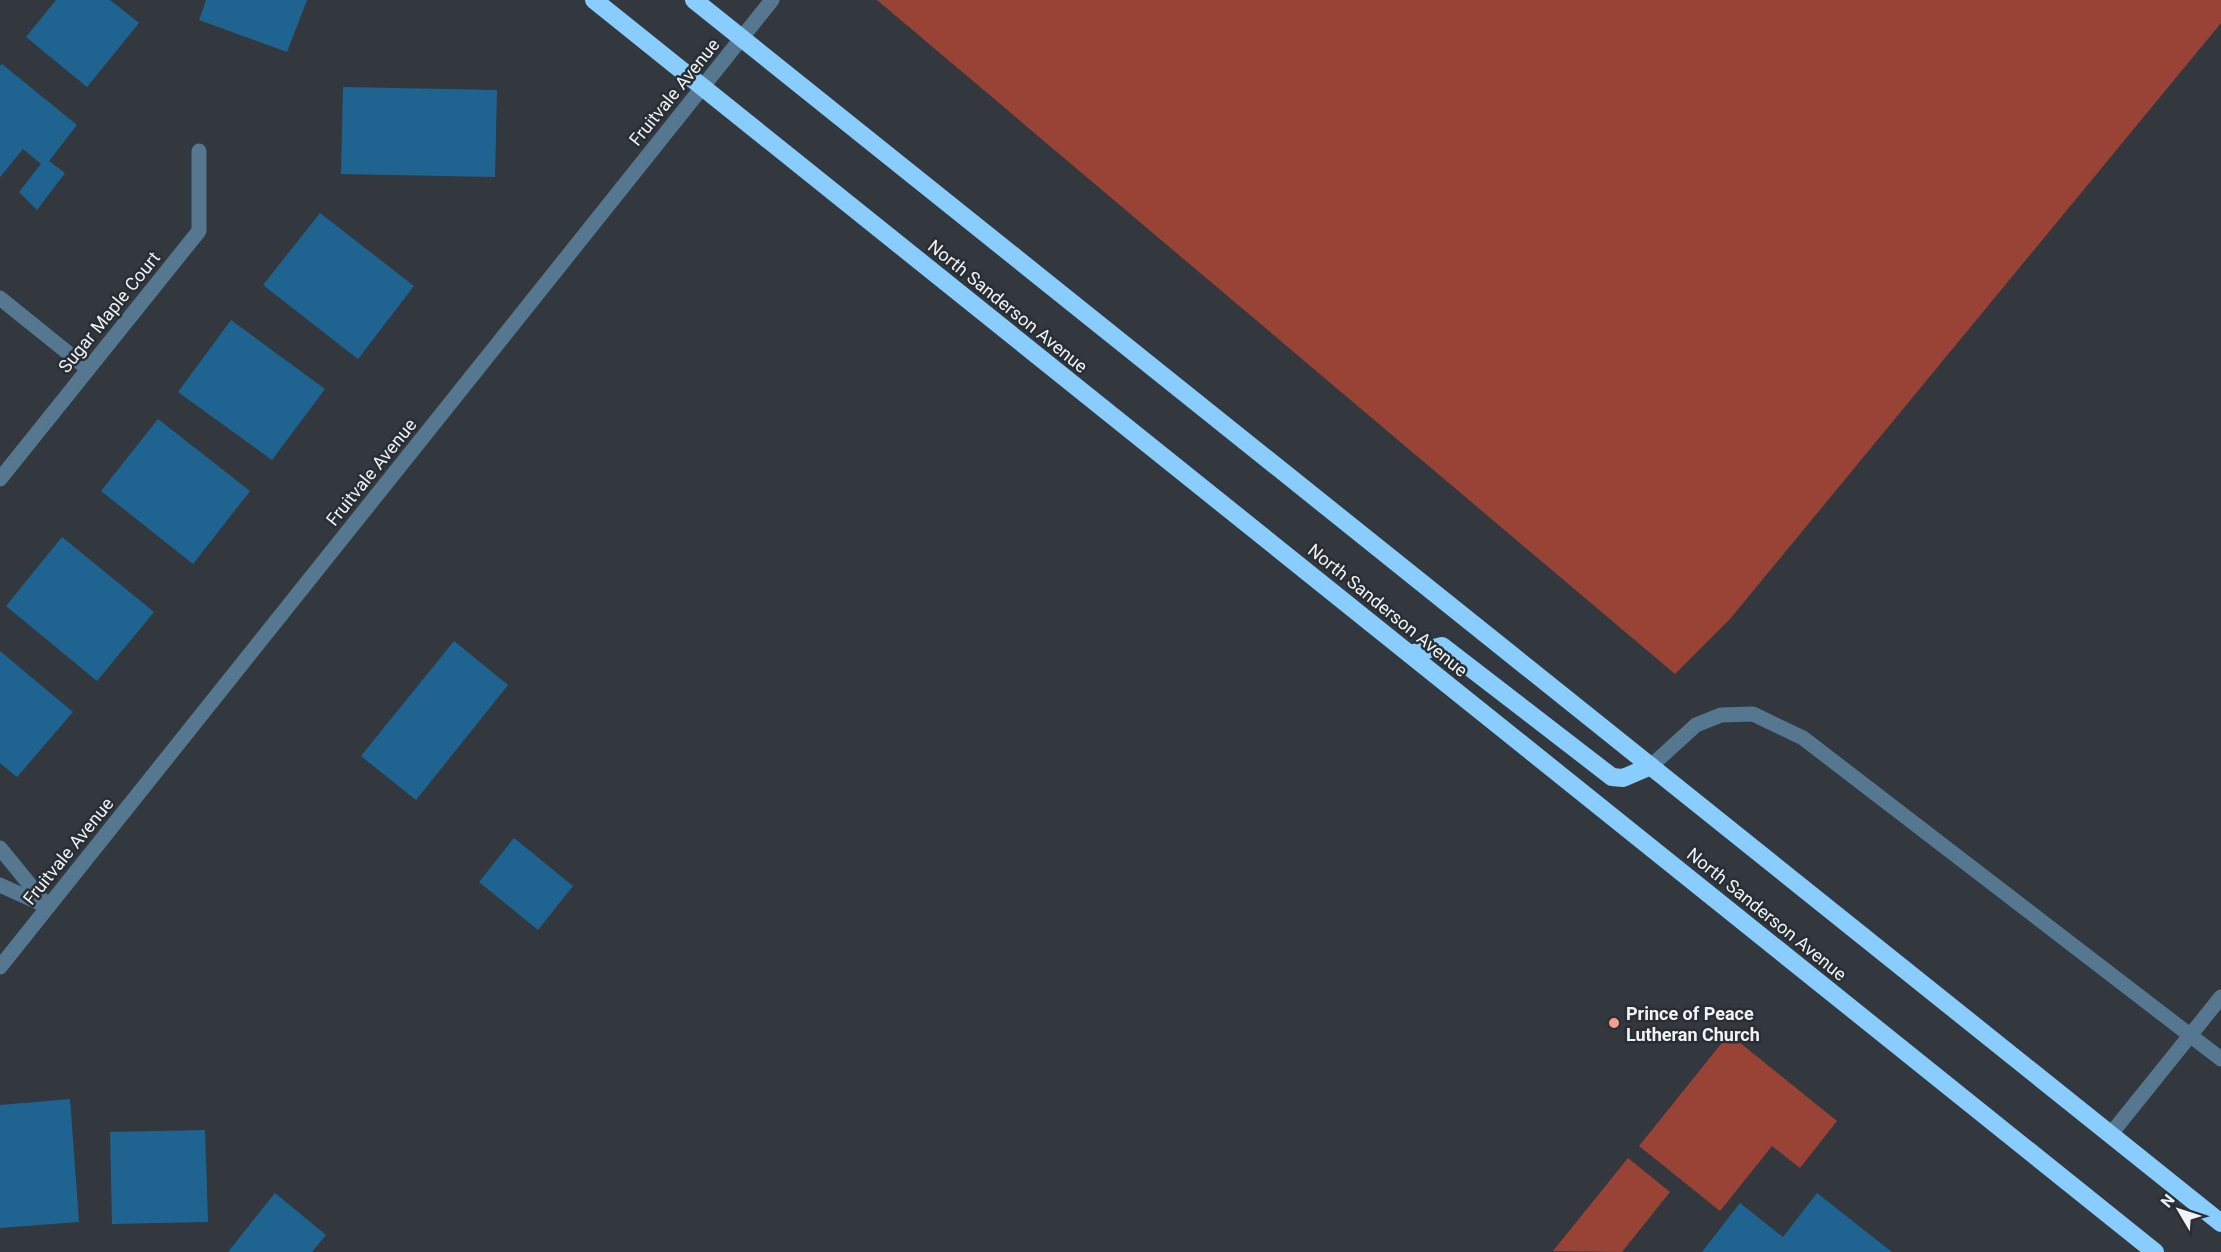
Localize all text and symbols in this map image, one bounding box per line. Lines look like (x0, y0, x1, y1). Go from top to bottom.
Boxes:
street label: Fruitvale Avenue (624, 34, 724, 150)
street label: North Sanderson Avenue (924, 235, 1092, 377)
street label: Sugar Maple Court (54, 247, 164, 377)
street label: Fruitvale Avenue (321, 414, 421, 530)
street label: North Sanderson Avenue (1304, 539, 1472, 681)
street label: Fruitvale Avenue (18, 793, 118, 909)
street label: North Sanderson Avenue (1683, 843, 1851, 985)
place label: Prince of Peace Lutheran Church (1626, 1003, 1760, 1045)
marker: Prince of Peace Lutheran Church (1607, 1016, 1621, 1030)
north arrow (2149, 1180, 2209, 1240)
text: N (2157, 1191, 2179, 1211)

